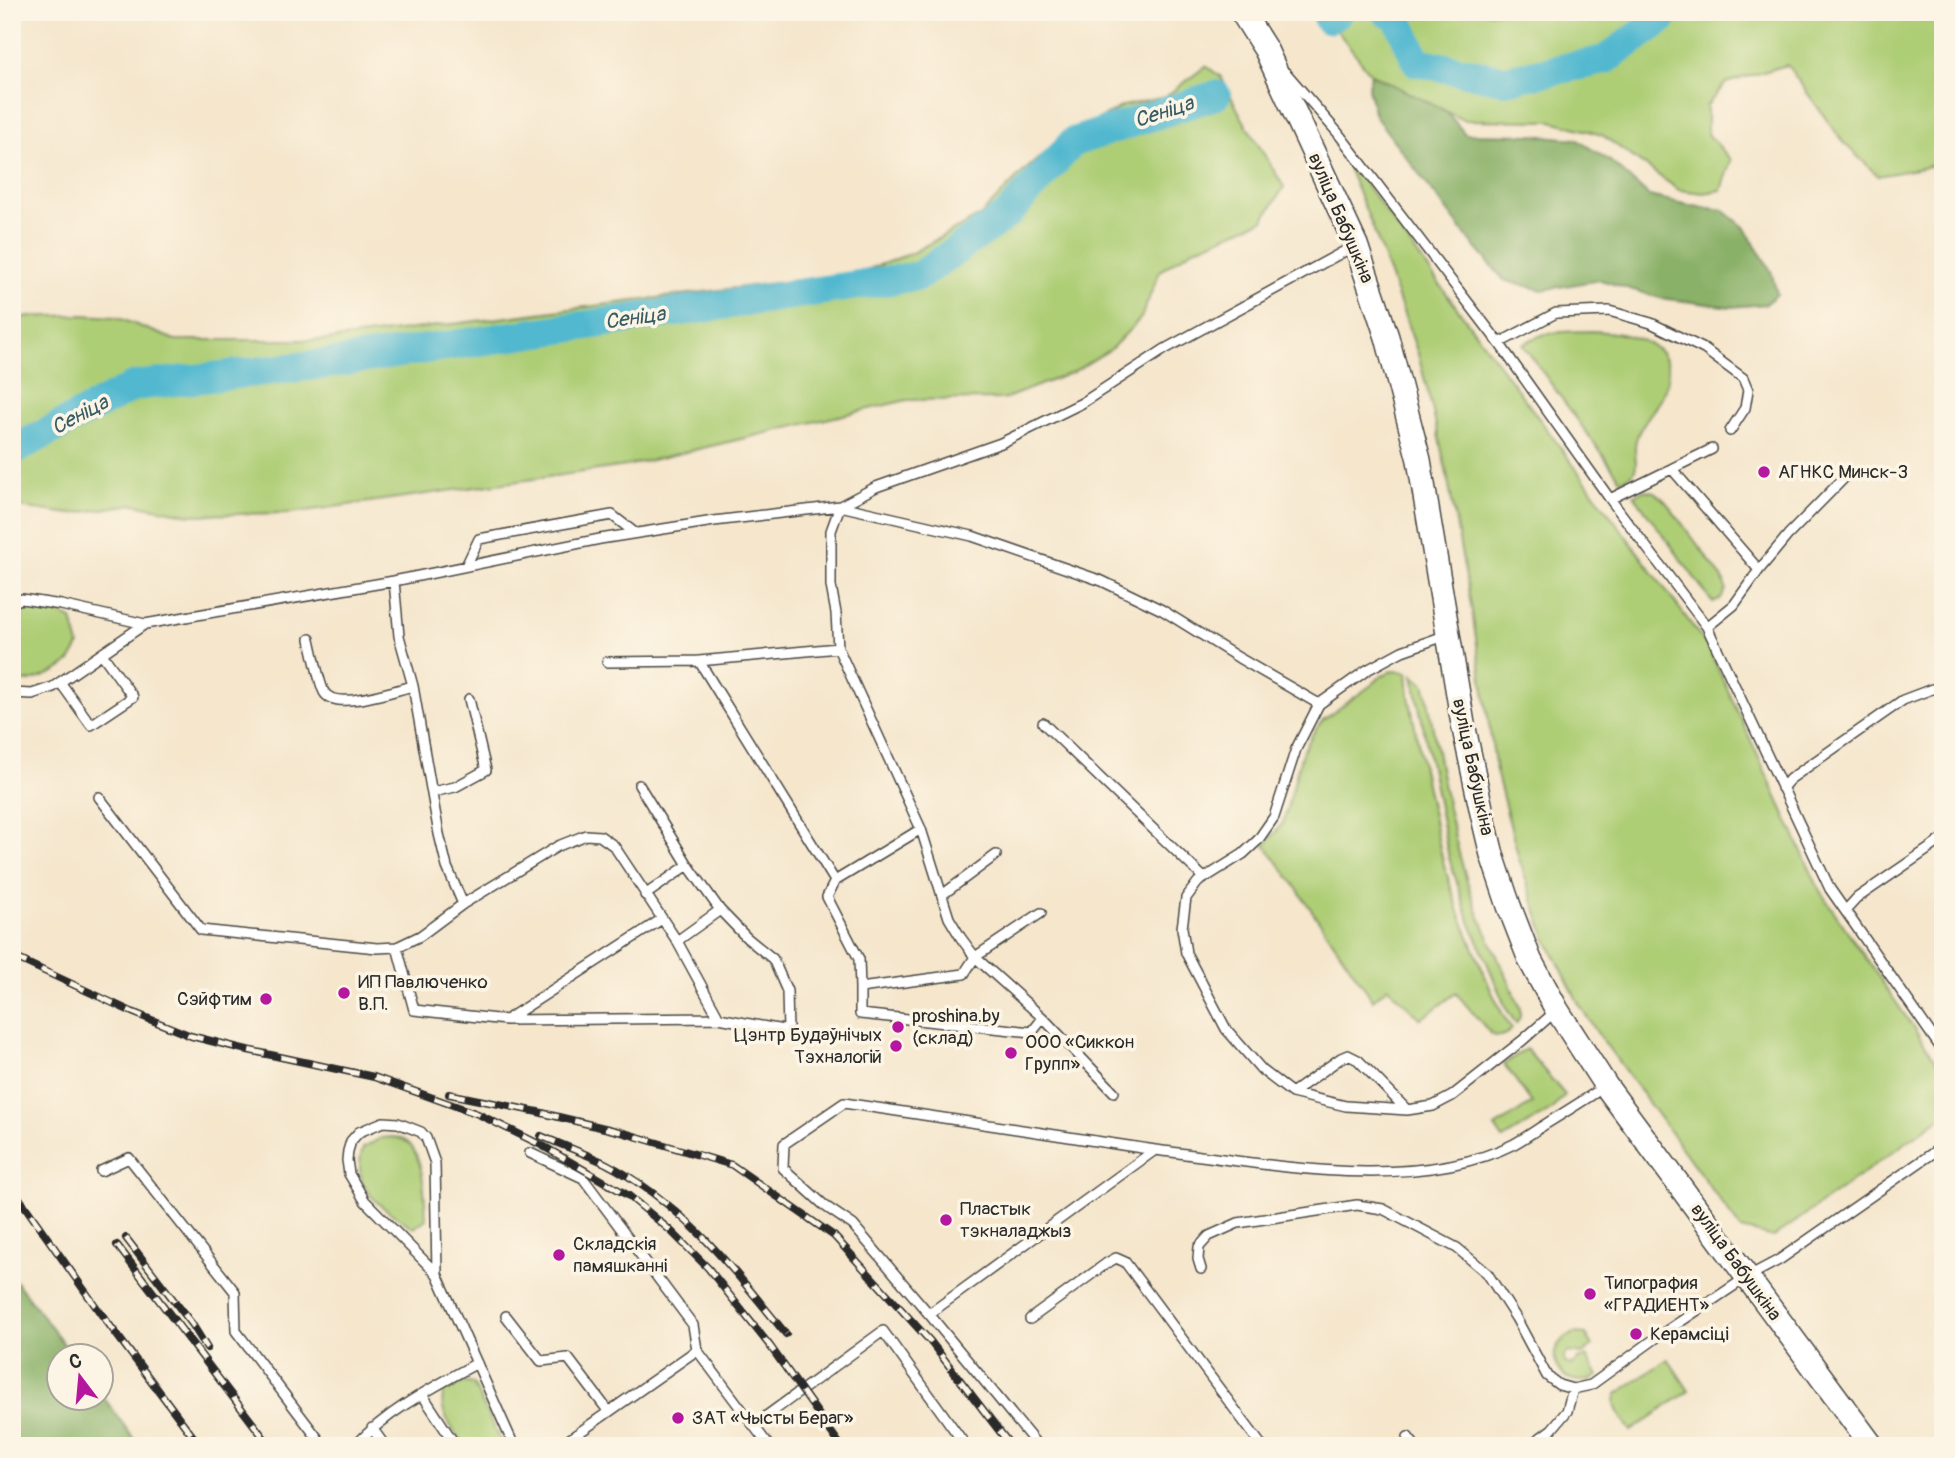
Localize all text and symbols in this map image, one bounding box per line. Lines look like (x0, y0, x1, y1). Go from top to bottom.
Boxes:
water label: Сеніца (1131, 89, 1198, 134)
street label: вуліца Бабушкіна (1303, 149, 1379, 287)
water label: Сеніца (603, 300, 668, 336)
water label: Сеніца (47, 388, 114, 441)
place label: АГНКС Минск-3 (1778, 460, 1908, 484)
marker: АГНКС Минск-3 (1756, 464, 1772, 480)
street label: вуліца Бабушкіна (1447, 696, 1499, 838)
place label: ИП Павлюченко В.П. (358, 970, 488, 1016)
marker: ИП Павлюченко В.П. (336, 985, 352, 1001)
place label: Сэйфтим (177, 987, 252, 1011)
marker: Сэйфтим (258, 991, 274, 1007)
place label: рroshina.by (склад) (912, 1004, 1000, 1050)
marker: рroshina.by (склад) (890, 1019, 906, 1035)
place label: Цэнтр Будаўнічых Тэхналогій (734, 1023, 882, 1069)
place label: ООО «Сиккон Групп» (1025, 1030, 1134, 1076)
marker: Цэнтр Будаўнічых Тэхналогій (888, 1038, 904, 1054)
marker: ООО «Сиккон Групп» (1003, 1045, 1019, 1061)
place label: Пластык тэкналаджыз (960, 1197, 1072, 1243)
street label: вуліца Бабушкіна (1685, 1199, 1787, 1326)
marker: Пластык тэкналаджыз (938, 1212, 954, 1228)
place label: Складскія памяшканні (573, 1232, 667, 1278)
marker: Складскія памяшканні (551, 1247, 567, 1263)
place label: Типография «ГРАДИЕНТ» (1604, 1271, 1710, 1317)
marker: Типография «ГРАДИЕНТ» (1582, 1286, 1598, 1302)
place label: Керамсіці (1650, 1322, 1729, 1346)
marker: Керамсіці (1628, 1326, 1644, 1342)
north arrow (46, 1342, 116, 1412)
text: С (67, 1348, 85, 1375)
place label: ЗАТ «Чысты Бераг» (692, 1406, 854, 1430)
marker: ЗАТ «Чысты Бераг» (670, 1410, 686, 1426)

